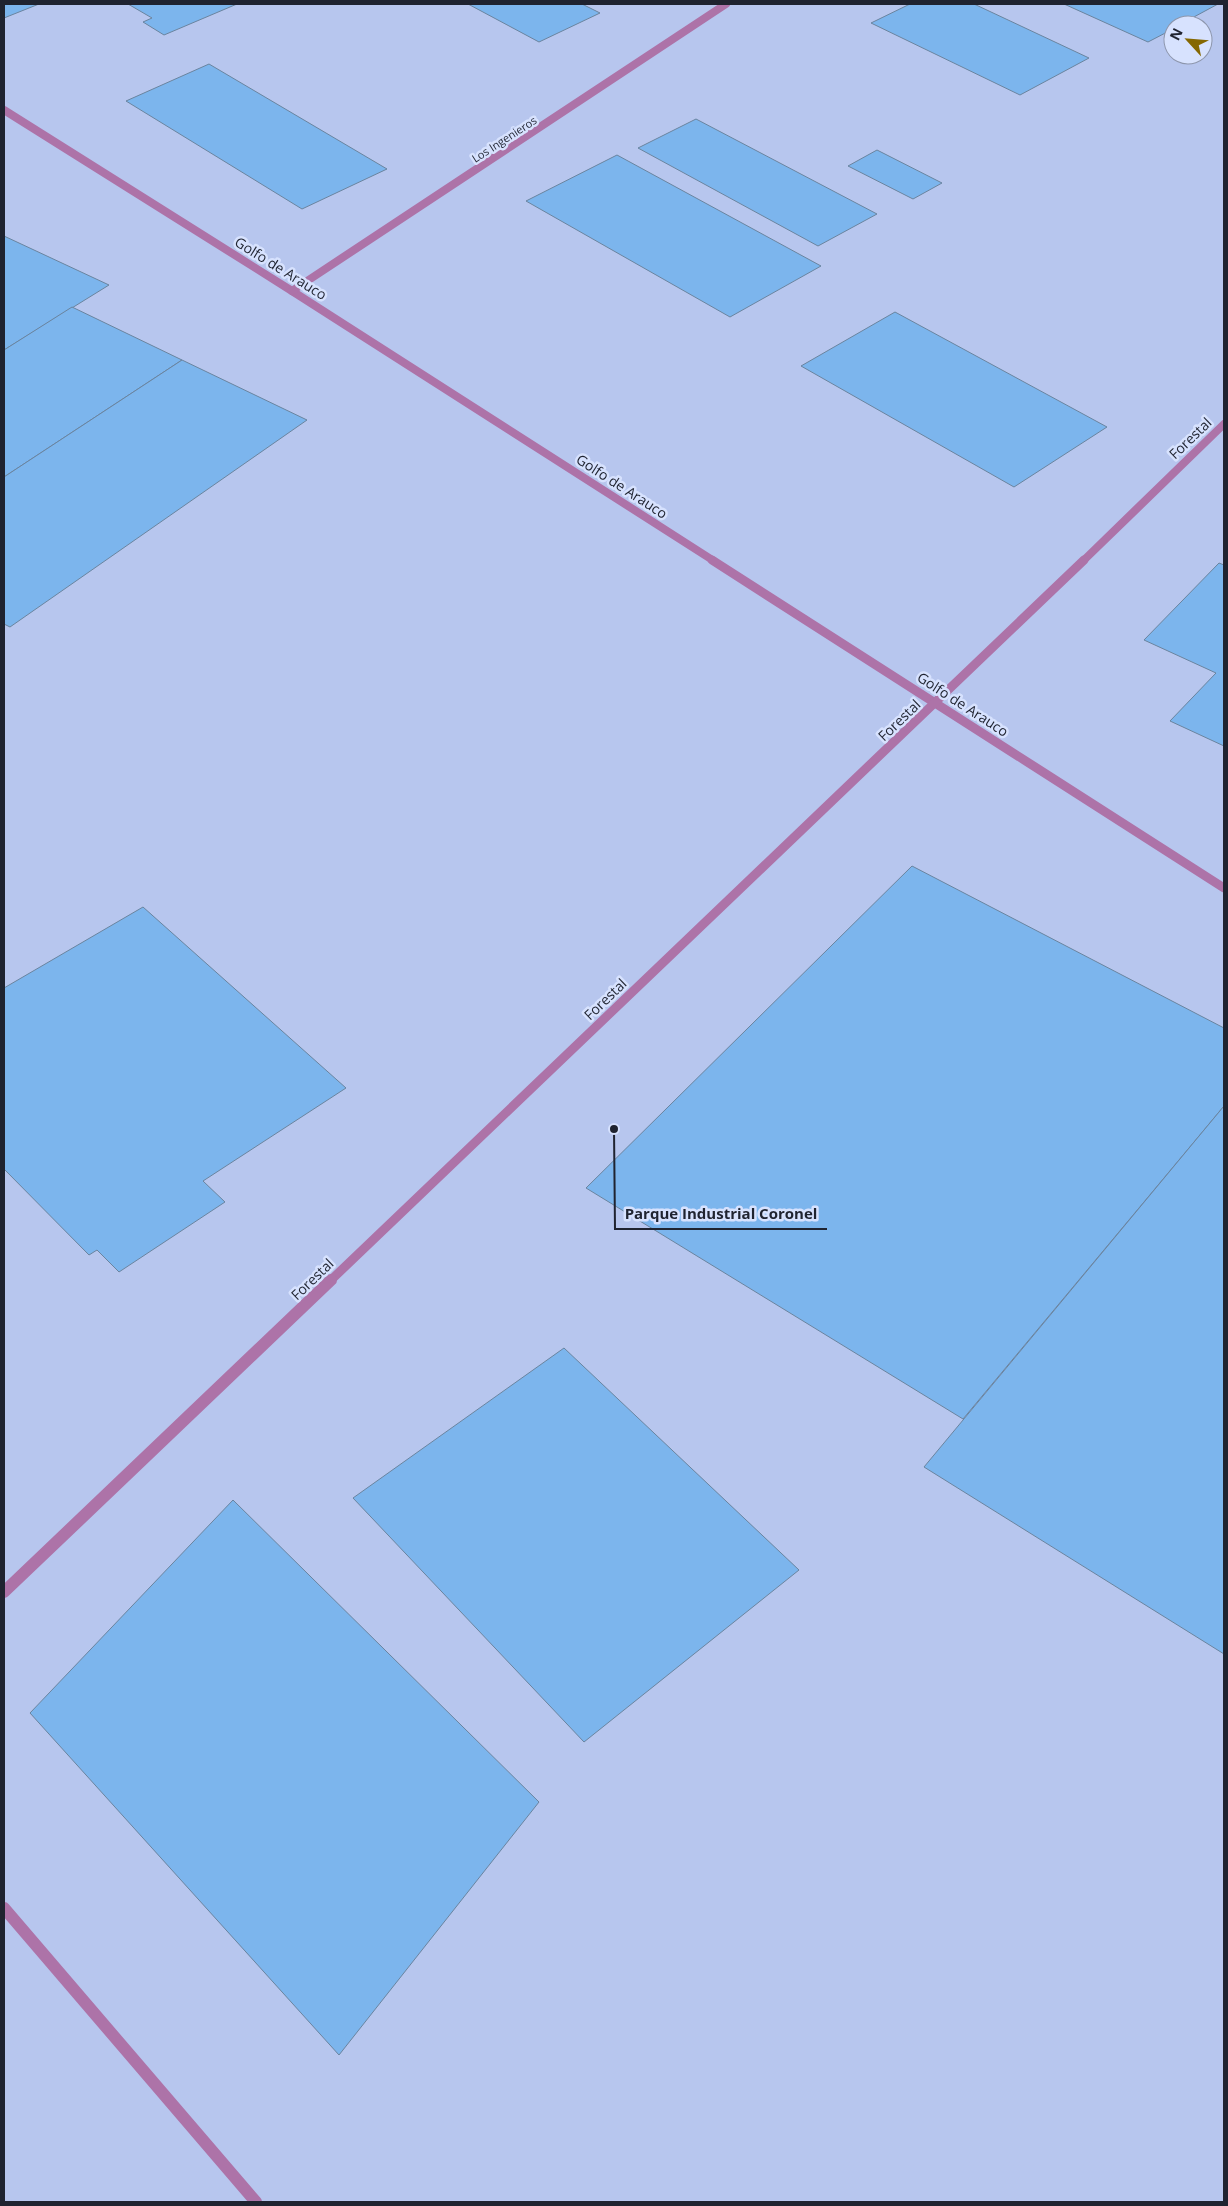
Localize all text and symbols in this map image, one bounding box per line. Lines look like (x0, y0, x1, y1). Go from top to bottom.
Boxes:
north arrow (1163, 15, 1213, 65)
text: N (1165, 25, 1187, 43)
street label: Los Ingenieros (469, 112, 539, 166)
street label: Golfo de Arauco (231, 232, 331, 304)
street label: Forestal (1165, 413, 1215, 463)
street label: Golfo de Arauco (573, 449, 671, 523)
street label: Golfo de Arauco (914, 667, 1012, 741)
street label: Forestal (874, 695, 924, 745)
street label: Forestal (580, 974, 630, 1024)
callout: Parque Industrial Coronel (615, 1199, 827, 1229)
text: Parque Industrial Coronel (625, 1203, 817, 1223)
street label: Forestal (287, 1254, 337, 1304)

